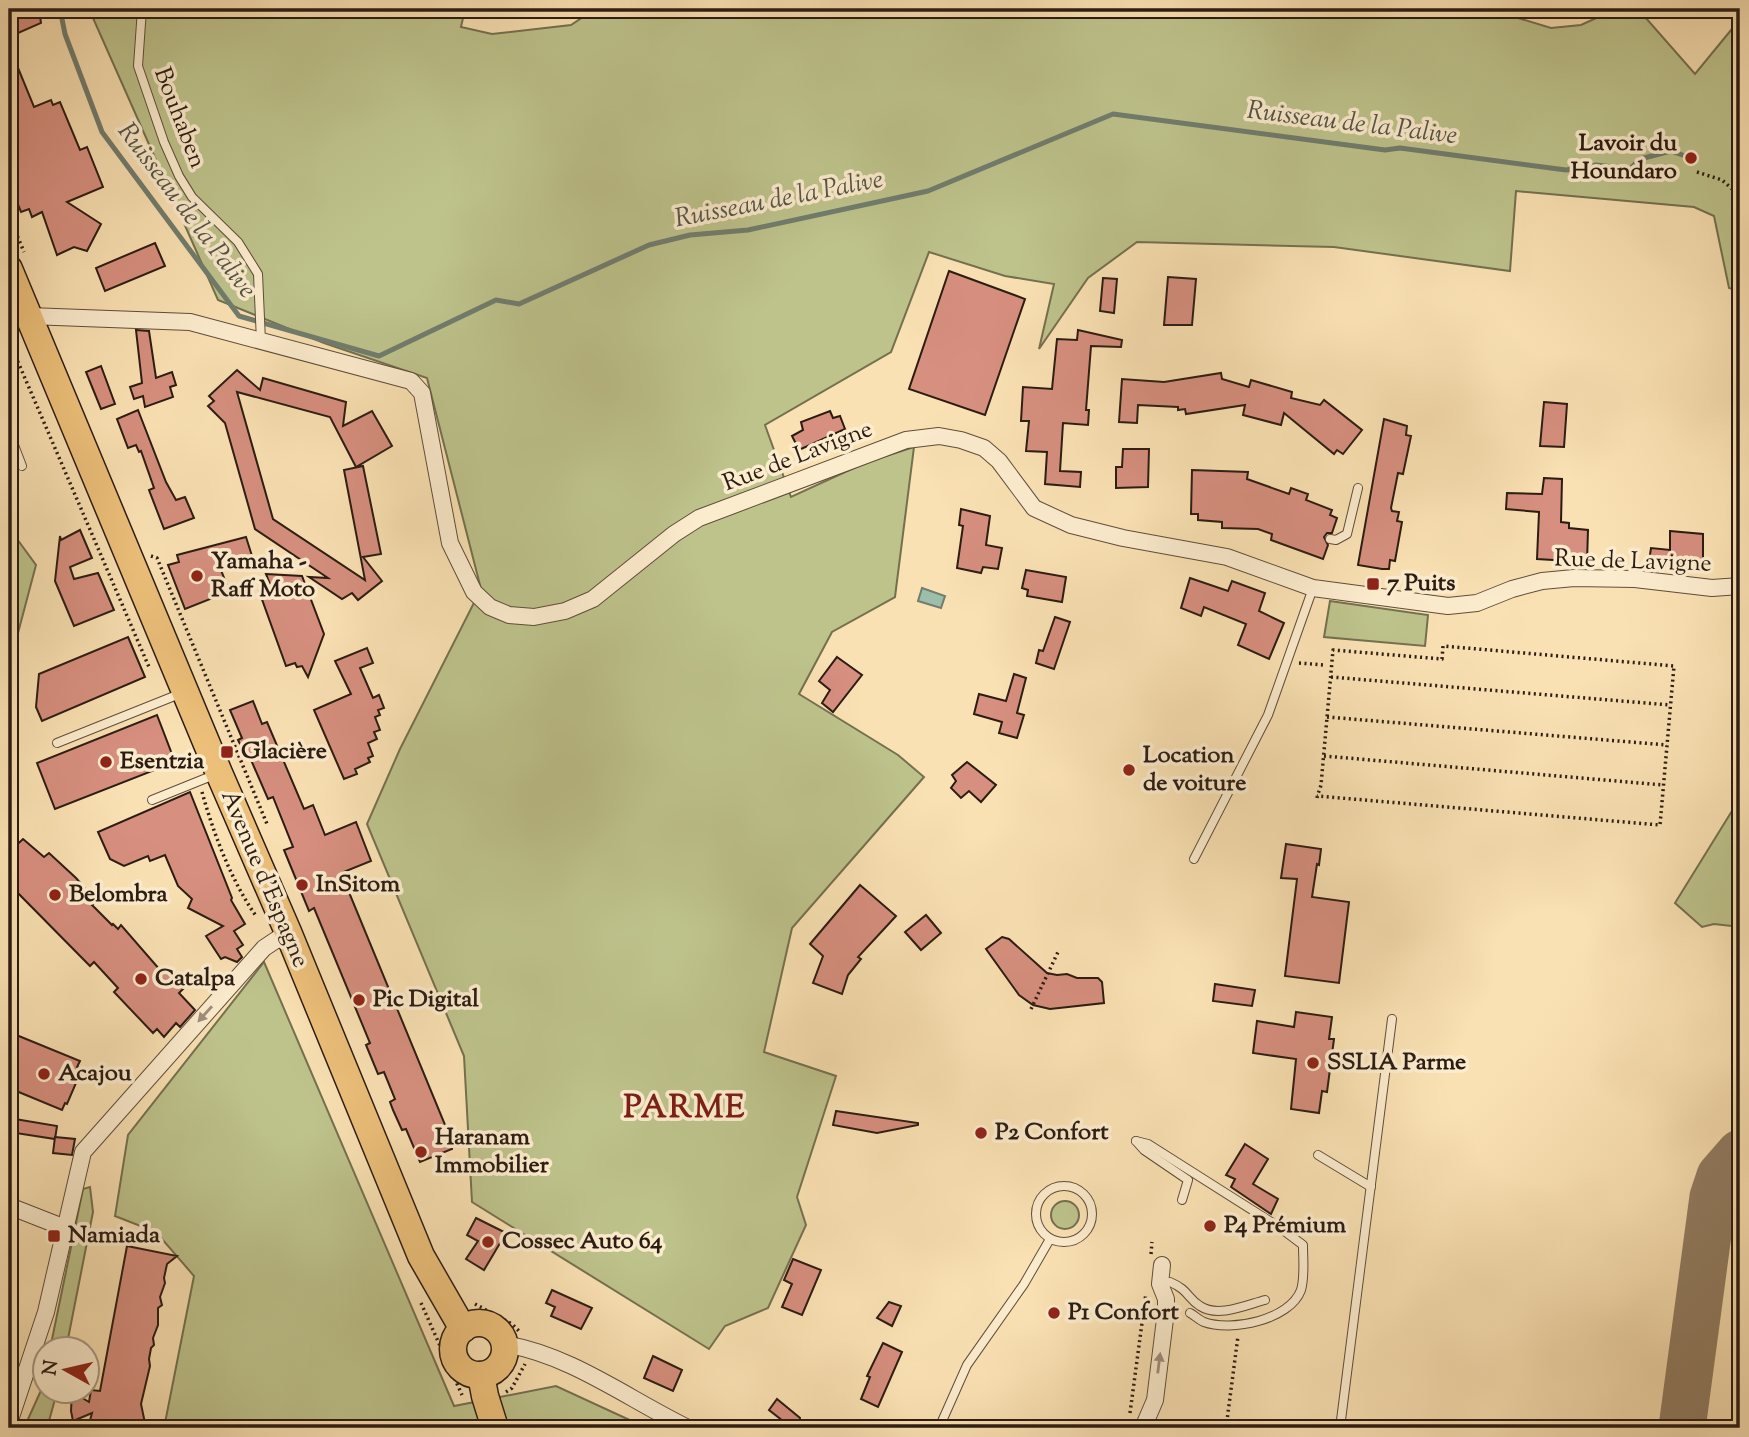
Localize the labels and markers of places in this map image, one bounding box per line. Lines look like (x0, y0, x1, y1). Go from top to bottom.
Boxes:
place label: Lavoir du Houndaro (1571, 127, 1677, 189)
marker: Lavoir du Houndaro (1683, 150, 1699, 166)
place label: Yamaha - Raff Moto (211, 545, 315, 607)
place label: 7 Puits (1387, 567, 1456, 601)
marker: Yamaha - Raff Moto (189, 568, 205, 584)
marker: 7 Puits (1365, 576, 1381, 592)
place label: Glacière (241, 735, 327, 769)
place label: Location de voiture (1143, 739, 1247, 801)
marker: Glacière (219, 744, 235, 760)
place label: Esentzia (120, 745, 205, 779)
marker: Esentzia (98, 754, 114, 770)
marker: Location de voiture (1121, 762, 1137, 778)
place label: InSitom (316, 868, 400, 902)
marker: InSitom (294, 877, 310, 893)
place label: Belombra (69, 878, 169, 912)
marker: Belombra (47, 887, 63, 903)
place label: Catalpa (155, 962, 236, 996)
marker: Catalpa (133, 971, 149, 987)
place label: Pic Digital (373, 983, 479, 1017)
marker: Pic Digital (351, 992, 367, 1008)
place label: SSLIA Parme (1327, 1046, 1466, 1080)
marker: SSLIA Parme (1305, 1055, 1321, 1071)
place label: Acajou (58, 1057, 132, 1091)
marker: Acajou (36, 1066, 52, 1082)
place label: P2 Confort (995, 1116, 1109, 1150)
place label: Haranam Immobilier (435, 1121, 550, 1183)
marker: P2 Confort (973, 1125, 989, 1141)
marker: Haranam Immobilier (413, 1144, 429, 1160)
place label: P4 Prémium (1224, 1209, 1346, 1243)
marker: P4 Prémium (1202, 1218, 1218, 1234)
place label: Namiada (68, 1219, 161, 1253)
place label: Cossec Auto 64 (502, 1225, 662, 1259)
marker: Namiada (46, 1228, 62, 1244)
marker: Cossec Auto 64 (480, 1234, 496, 1250)
place label: P1 Confort (1068, 1296, 1179, 1330)
marker: P1 Confort (1046, 1305, 1062, 1321)

